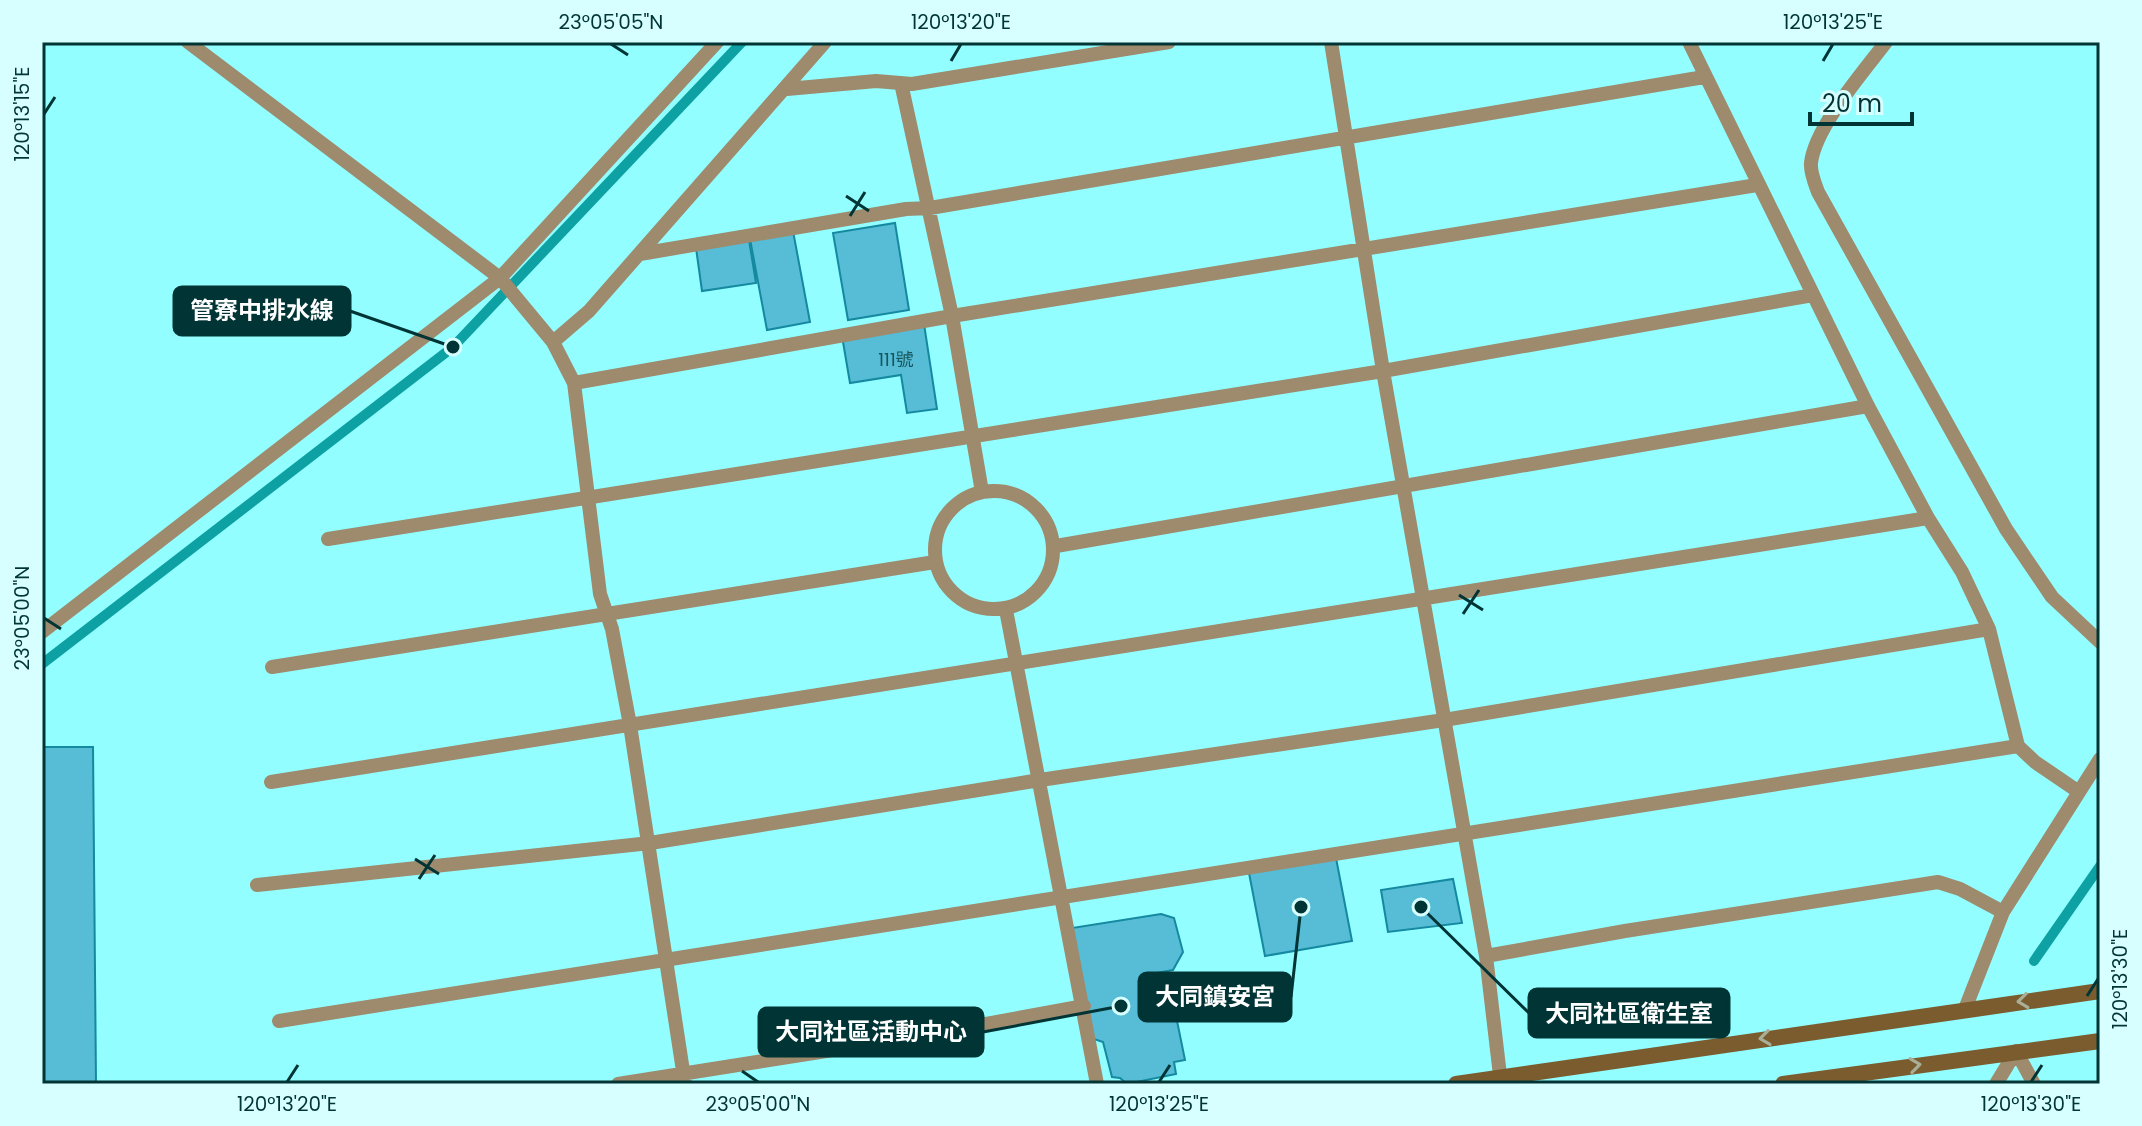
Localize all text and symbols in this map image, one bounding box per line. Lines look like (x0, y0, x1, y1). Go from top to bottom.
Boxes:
text: 23°05'05"N (559, 8, 663, 36)
text: 120°13'20"E (911, 8, 1011, 36)
text: 120°13'25"E (1783, 8, 1883, 36)
text: 120°13'15"E (8, 66, 36, 162)
scale bar (1810, 76, 1912, 126)
text: 20 m (1822, 87, 1882, 120)
callout: 管寮中排水線 (174, 287, 350, 335)
text: 管寮中排水線 (190, 294, 334, 327)
house number: 111號 (878, 347, 914, 372)
text: 23°05'00"N (8, 566, 36, 670)
text: 120°13'30"E (2106, 929, 2134, 1029)
callout: 大同鎮安宮 (1139, 973, 1291, 1021)
text: 大同鎮安宮 (1155, 980, 1275, 1013)
callout: 大同社區衛生室 (1529, 989, 1729, 1037)
one-way arrow (2016, 992, 2030, 1009)
text: 大同社區衛生室 (1545, 997, 1713, 1030)
callout: 大同社區活動中心 (759, 1008, 983, 1056)
text: 大同社區活動中心 (775, 1015, 967, 1048)
one-way arrow (1758, 1029, 1772, 1046)
one-way arrow (1909, 1057, 1922, 1074)
text: 120°13'20"E (237, 1090, 337, 1118)
text: 23°05'00"N (706, 1090, 810, 1118)
text: 120°13'25"E (1109, 1090, 1209, 1118)
text: 120°13'30"E (1981, 1090, 2081, 1118)

